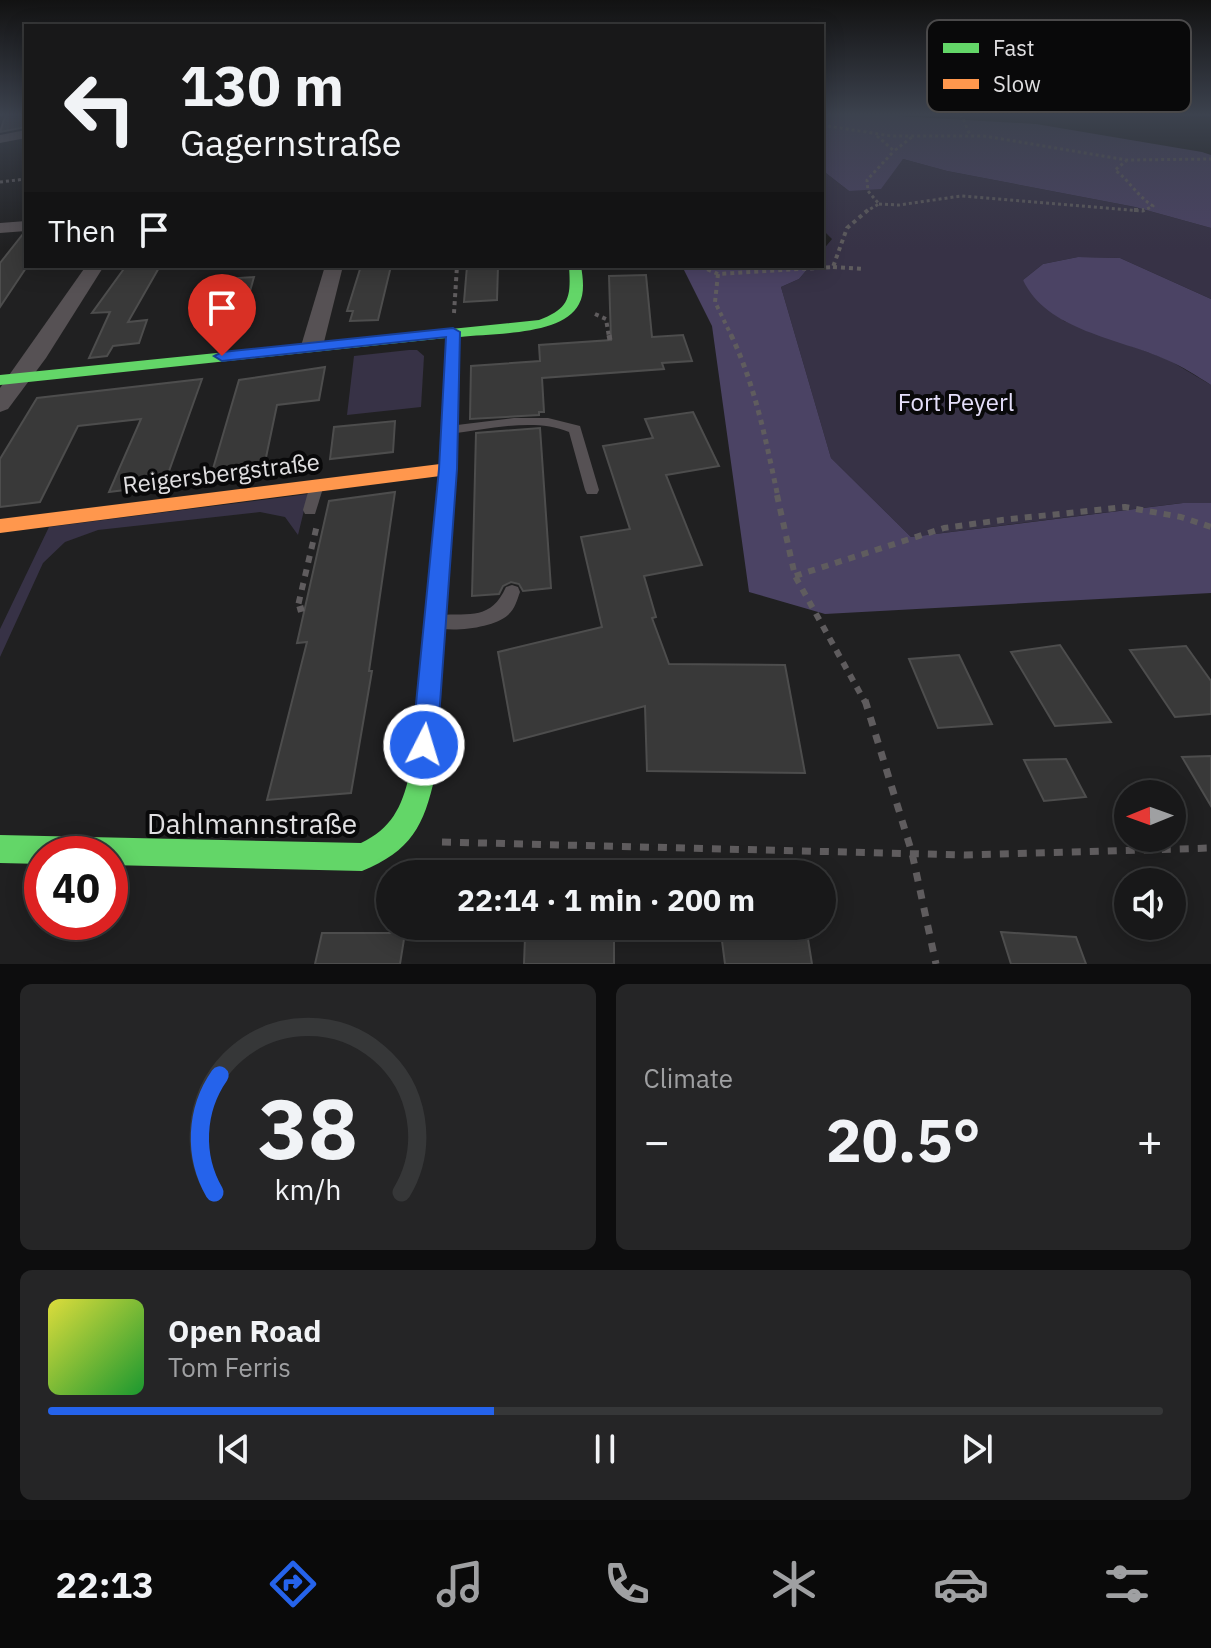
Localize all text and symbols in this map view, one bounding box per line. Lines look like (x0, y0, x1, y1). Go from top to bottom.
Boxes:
legend (927, 20, 1191, 112)
text: Fast (993, 33, 1034, 62)
text: 130 m (180, 49, 344, 121)
icon: left (48, 56, 152, 160)
text: Slow (993, 69, 1041, 98)
text: Gagernstraße (180, 119, 401, 166)
icon: arrive (132, 208, 176, 252)
text: Then (48, 211, 116, 250)
pin (188, 274, 256, 356)
icon: arrive (200, 286, 244, 330)
park label: Fort Peyerl (898, 386, 1014, 418)
street label: Reigersbergstraße (121, 445, 321, 501)
position arrow (382, 703, 466, 787)
north arrow (1114, 780, 1186, 852)
map controls (1114, 780, 1186, 940)
street label: Dahlmannstraße (147, 805, 357, 842)
speed limit sign: 40 (24, 836, 128, 940)
button: sound (1114, 868, 1186, 940)
text: 22:14 · 1 min · 200 m (457, 880, 755, 919)
text: Climate (644, 1061, 733, 1095)
text: 38 (258, 1074, 358, 1182)
text: 20.5° (826, 1100, 981, 1179)
text: − (644, 1112, 670, 1169)
text: + (1137, 1112, 1163, 1169)
text: km/h (274, 1171, 341, 1208)
text: Open Road (168, 1311, 321, 1350)
text: Tom Ferris (168, 1350, 291, 1384)
icon: previous (212, 1427, 256, 1471)
icon: pause (583, 1427, 627, 1471)
icon: next (955, 1427, 999, 1471)
icon: directions (265, 1556, 321, 1612)
icon: music (432, 1556, 488, 1612)
icon: phone (599, 1556, 655, 1612)
icon: climate (766, 1556, 822, 1612)
icon: car (933, 1556, 989, 1612)
icon: filters (1099, 1556, 1155, 1612)
text: 22:13 (55, 1561, 154, 1608)

